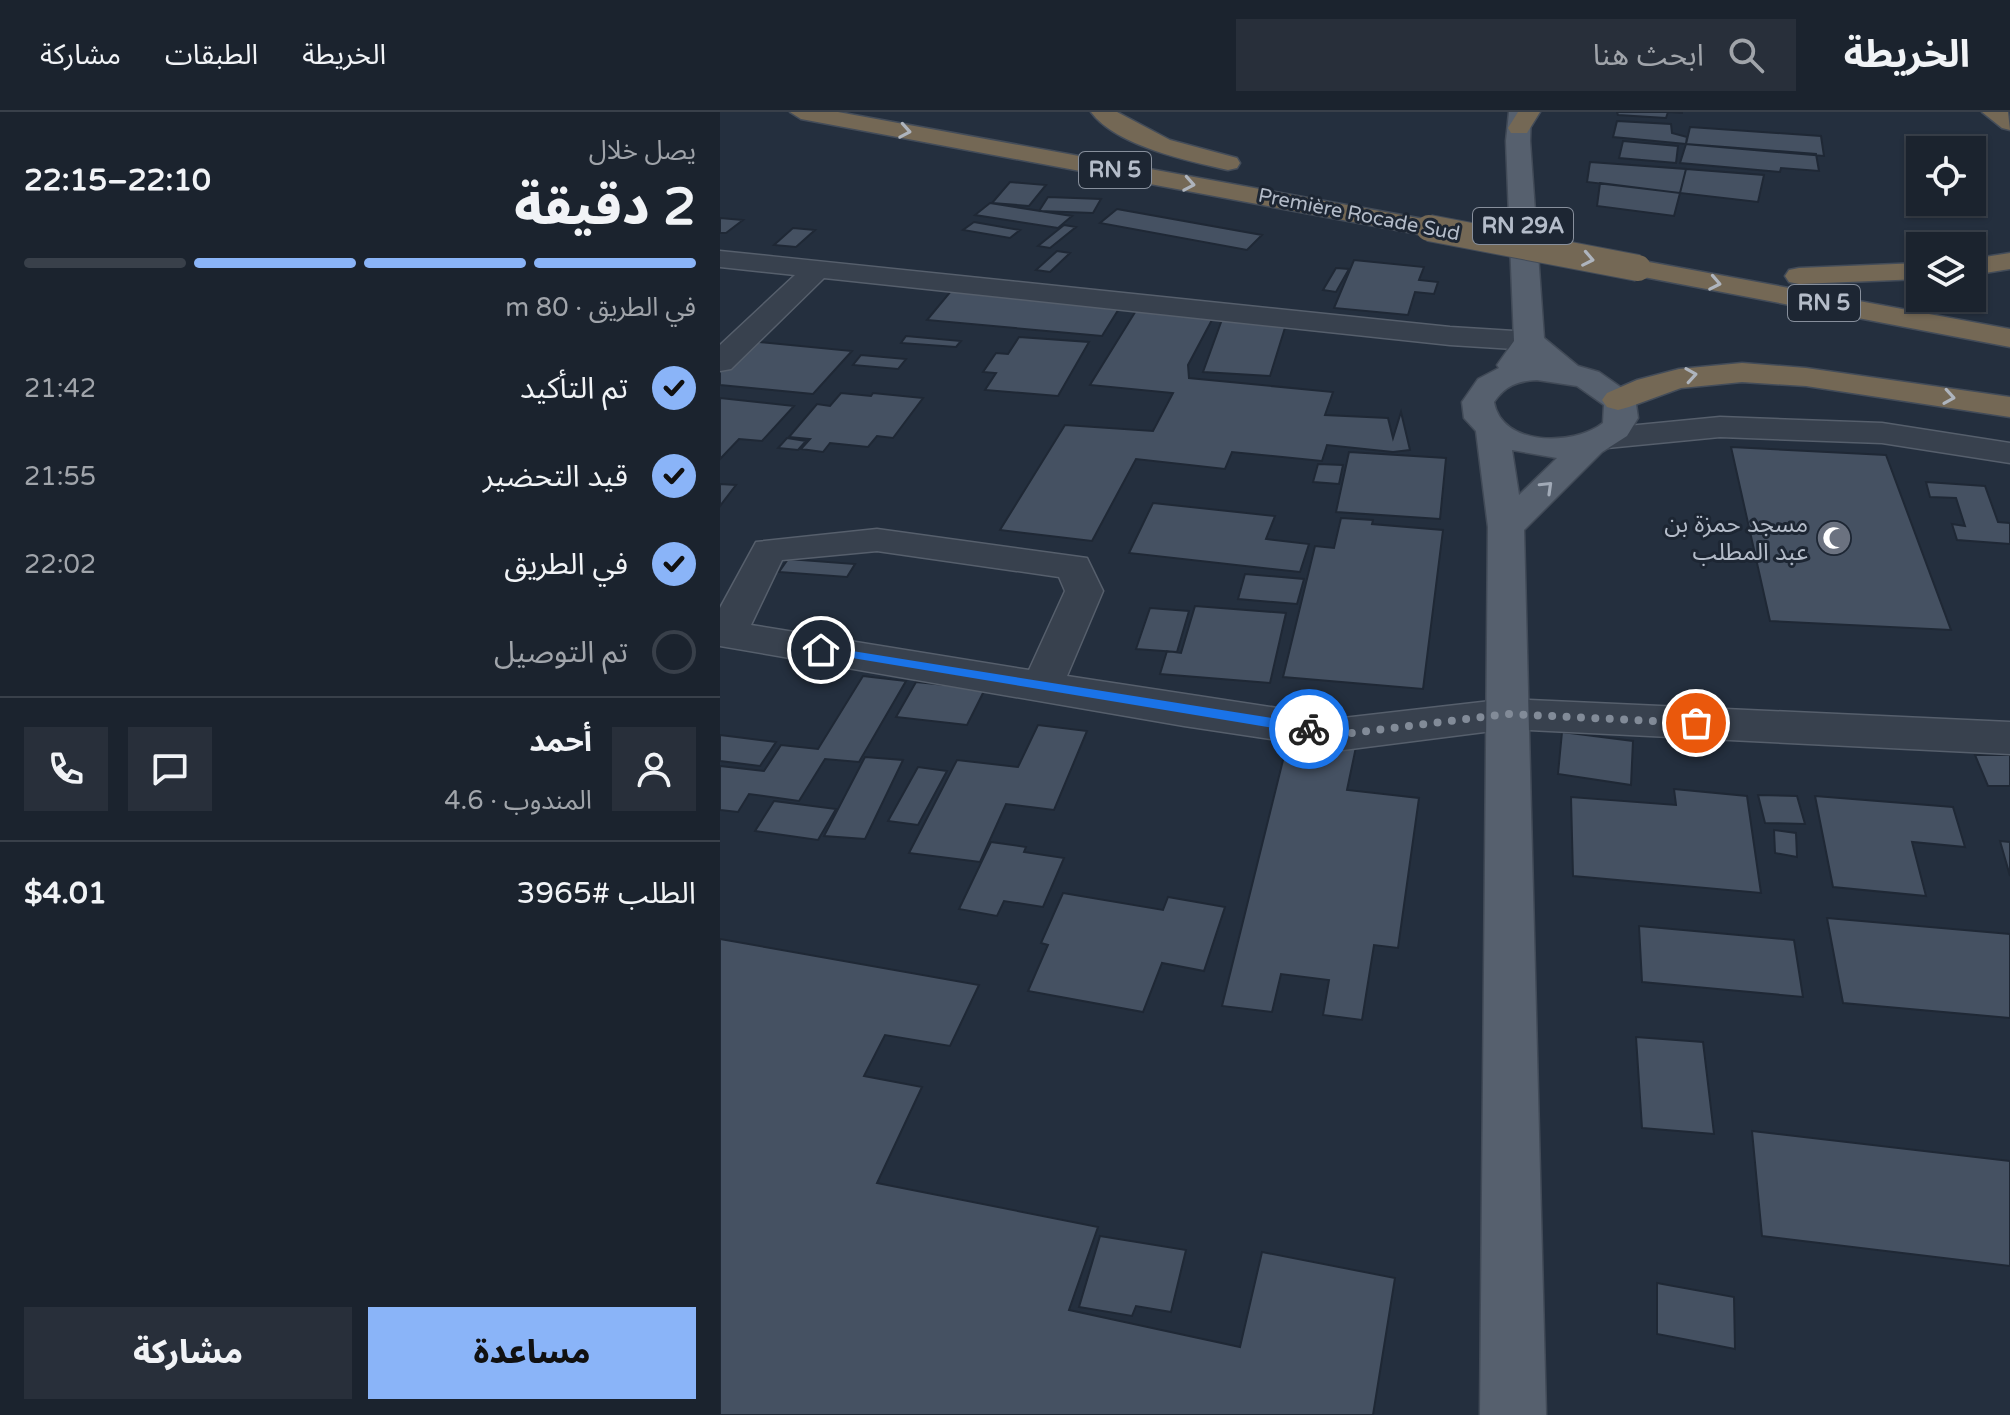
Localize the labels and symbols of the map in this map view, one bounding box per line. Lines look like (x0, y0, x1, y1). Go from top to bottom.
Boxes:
one-way arrow (899, 122, 912, 139)
road number: RN 5 (1079, 152, 1151, 188)
one-way arrow (1182, 174, 1195, 191)
street label: Première Rocade Sud (1256, 184, 1462, 246)
road number: RN 29A (1473, 208, 1573, 244)
one-way arrow (1581, 249, 1595, 266)
one-way arrow (1708, 273, 1722, 290)
road number: RN 5 (1788, 285, 1860, 321)
one-way arrow (1684, 367, 1698, 384)
one-way arrow (1942, 388, 1956, 405)
one-way arrow (1538, 482, 1552, 496)
place label: مسجد حمزة بن عبد المطلب (1664, 510, 1808, 567)
mosque icon: مسجد حمزة بن عبد المطلب (1815, 519, 1853, 557)
pin (787, 616, 855, 684)
courier (1269, 689, 1349, 769)
pin (1662, 689, 1730, 757)

